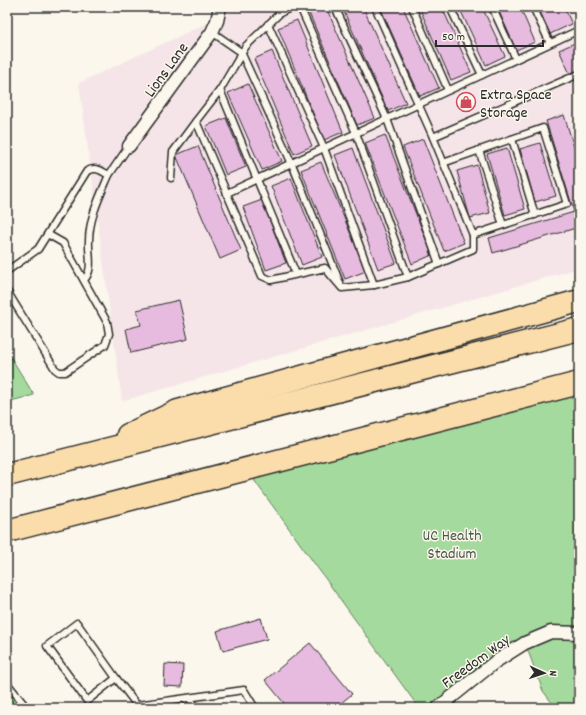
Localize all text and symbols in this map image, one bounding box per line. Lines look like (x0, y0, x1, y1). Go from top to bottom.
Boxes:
scale bar (436, 22, 543, 48)
text: 50 m (442, 29, 465, 46)
street label: Lions Lane (139, 38, 195, 103)
place label: Extra Space Storage (480, 84, 552, 125)
shop icon: Extra Space Storage (455, 91, 477, 113)
park label: UC Health Stadium (422, 525, 482, 566)
street label: Freedom Way (438, 629, 516, 695)
north arrow (524, 653, 564, 693)
text: N (544, 670, 560, 677)

